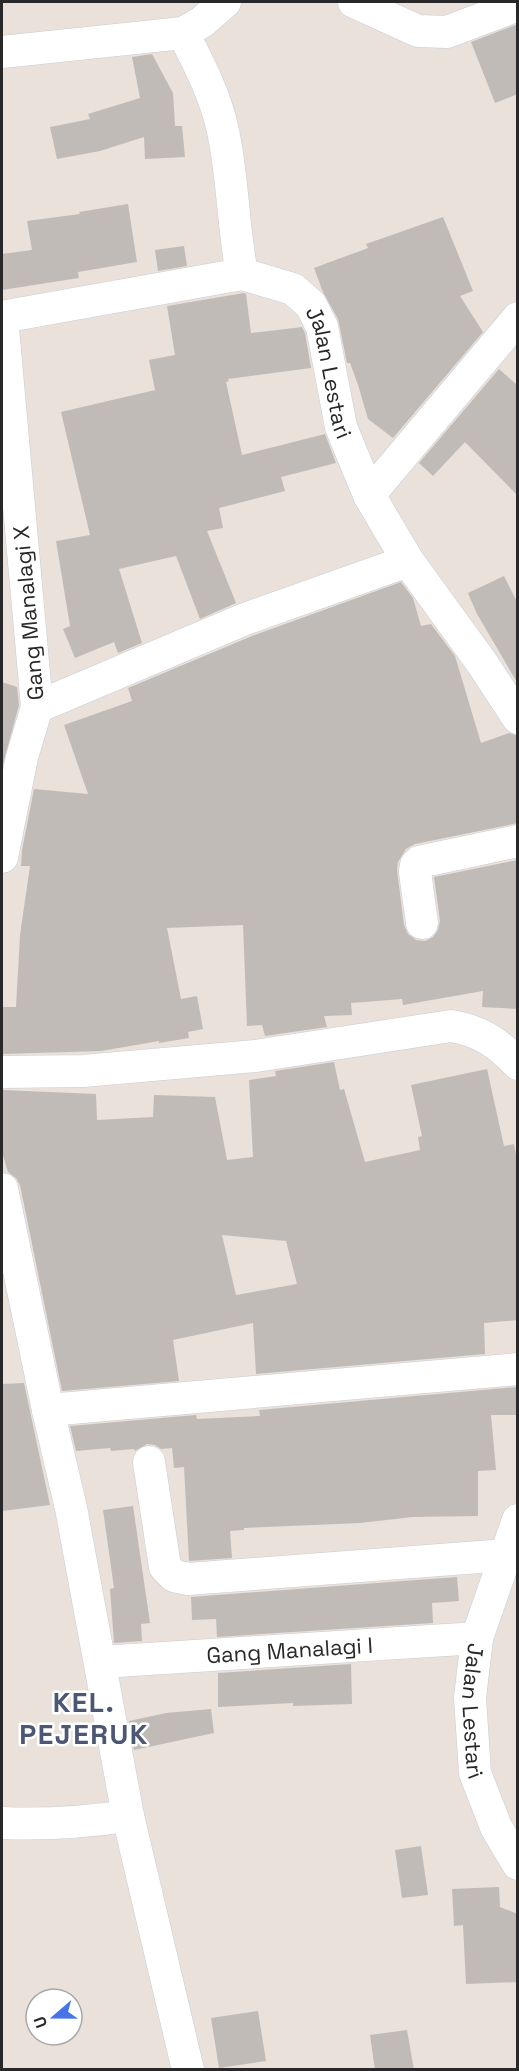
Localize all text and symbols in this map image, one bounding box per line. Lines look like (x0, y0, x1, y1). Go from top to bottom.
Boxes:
street label: Jalan Lestari (300, 301, 358, 443)
street label: Gang Manalagi X (6, 525, 50, 701)
street label: Gang Manalagi I (206, 1631, 374, 1669)
street label: Jalan Lestari (456, 1642, 490, 1783)
district label: KEL. PEJERUK (19, 1684, 149, 1752)
north arrow (24, 1987, 84, 2047)
text: U (29, 2013, 52, 2031)

